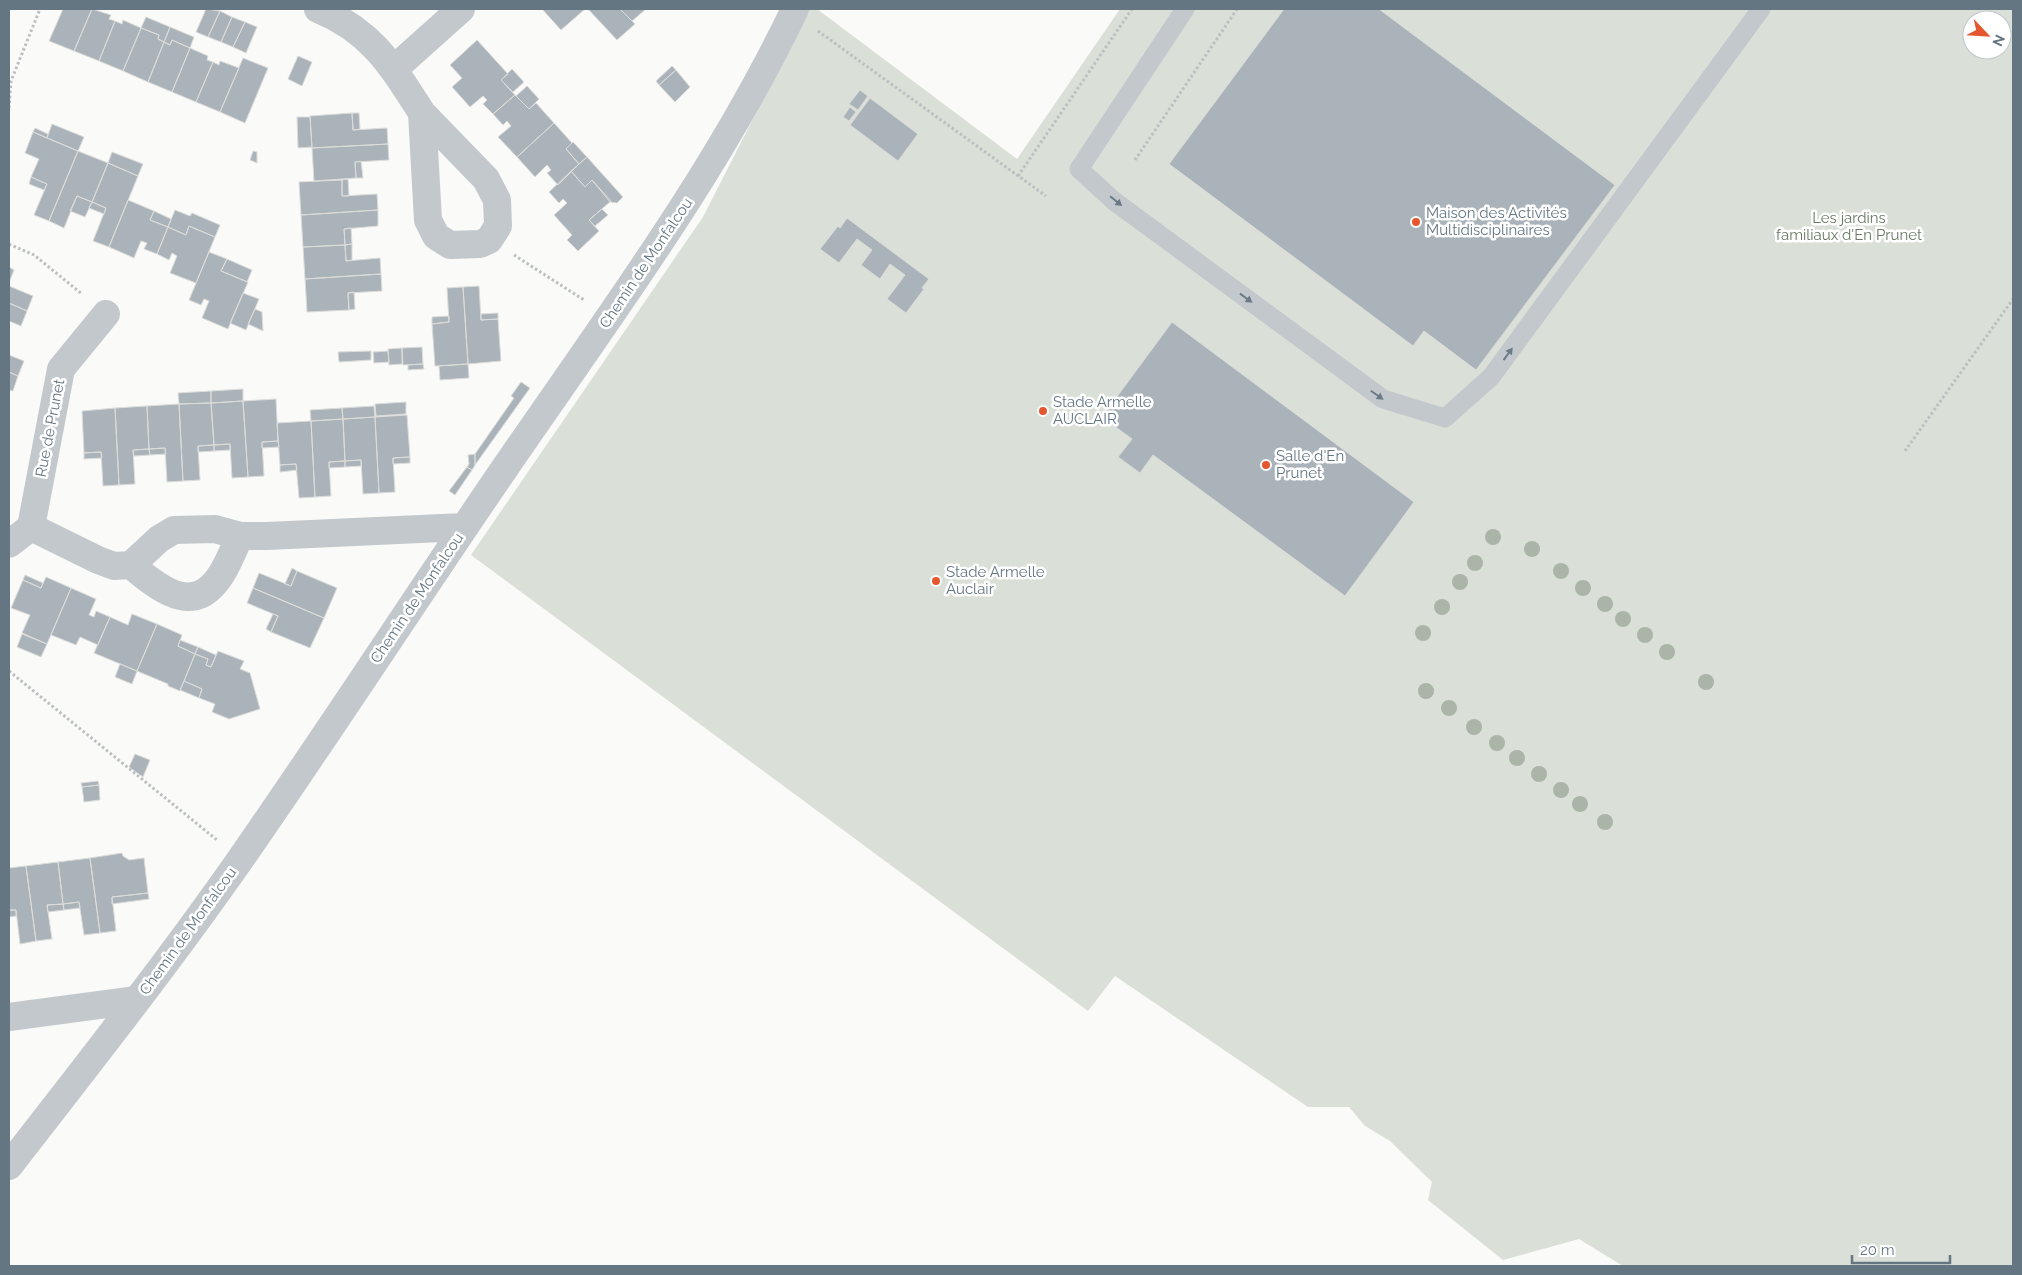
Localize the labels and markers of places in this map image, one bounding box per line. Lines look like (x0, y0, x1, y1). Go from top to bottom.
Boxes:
place label: Maison des Activités Multidisciplinaires (1426, 204, 1567, 239)
marker: Maison des Activités Multidisciplinaires (1410, 216, 1422, 228)
place label: Stade Armelle AUCLAIR (1053, 393, 1152, 428)
marker: Stade Armelle AUCLAIR (1037, 405, 1049, 417)
place label: Salle d'En Prunet (1276, 447, 1344, 482)
marker: Salle d'En Prunet (1260, 459, 1272, 471)
place label: Stade Armelle Auclair (946, 563, 1045, 598)
marker: Stade Armelle Auclair (930, 575, 942, 587)

